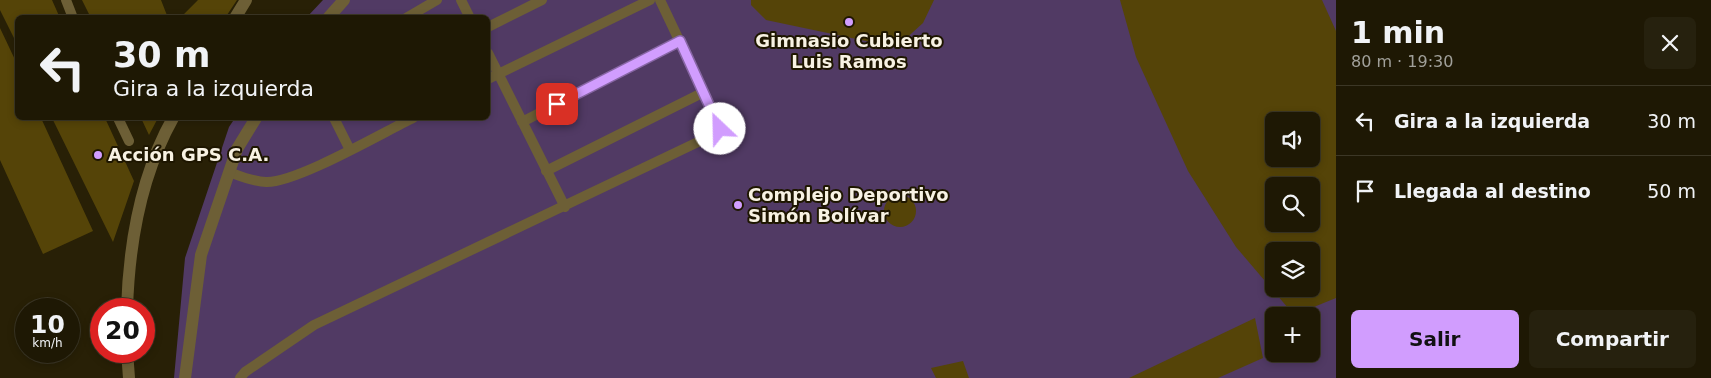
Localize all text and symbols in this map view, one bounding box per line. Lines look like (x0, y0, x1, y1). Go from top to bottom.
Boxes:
text: 1 min (1351, 15, 1445, 50)
marker: Gimnasio Cubierto Luis Ramos (843, 16, 855, 28)
button: close (1644, 17, 1696, 69)
place label: Gimnasio Cubierto Luis Ramos (755, 30, 943, 72)
icon: left (30, 35, 95, 100)
text: 30 m (113, 35, 210, 75)
text: 80 m · 19:30 (1351, 52, 1453, 71)
text: Gira a la izquierda (113, 76, 314, 101)
pin (536, 83, 578, 125)
icon: arrive (543, 90, 571, 118)
position arrow (693, 102, 745, 154)
icon: left (1351, 107, 1379, 135)
text: Gira a la izquierda (1394, 110, 1590, 132)
text: 30 m (1647, 110, 1696, 132)
map controls (1265, 112, 1320, 362)
button: sound (1265, 112, 1320, 167)
place label: Acción GPS C.A. (108, 144, 269, 165)
marker: Acción GPS C.A. (92, 149, 104, 161)
button: search (1265, 177, 1320, 232)
icon: arrive (1351, 177, 1379, 205)
text: Llegada al destino (1394, 180, 1591, 202)
text: 50 m (1647, 180, 1696, 202)
place label: Complejo Deportivo Simón Bolívar (748, 184, 949, 226)
marker: Complejo Deportivo Simón Bolívar (732, 199, 744, 211)
button: layers (1265, 242, 1320, 297)
speed limit sign: 20 (90, 298, 155, 363)
button: + (1265, 307, 1320, 362)
text: 10 (30, 310, 65, 339)
button: Salir (1351, 310, 1519, 368)
button: Compartir (1529, 310, 1696, 368)
text: km/h (32, 336, 63, 350)

